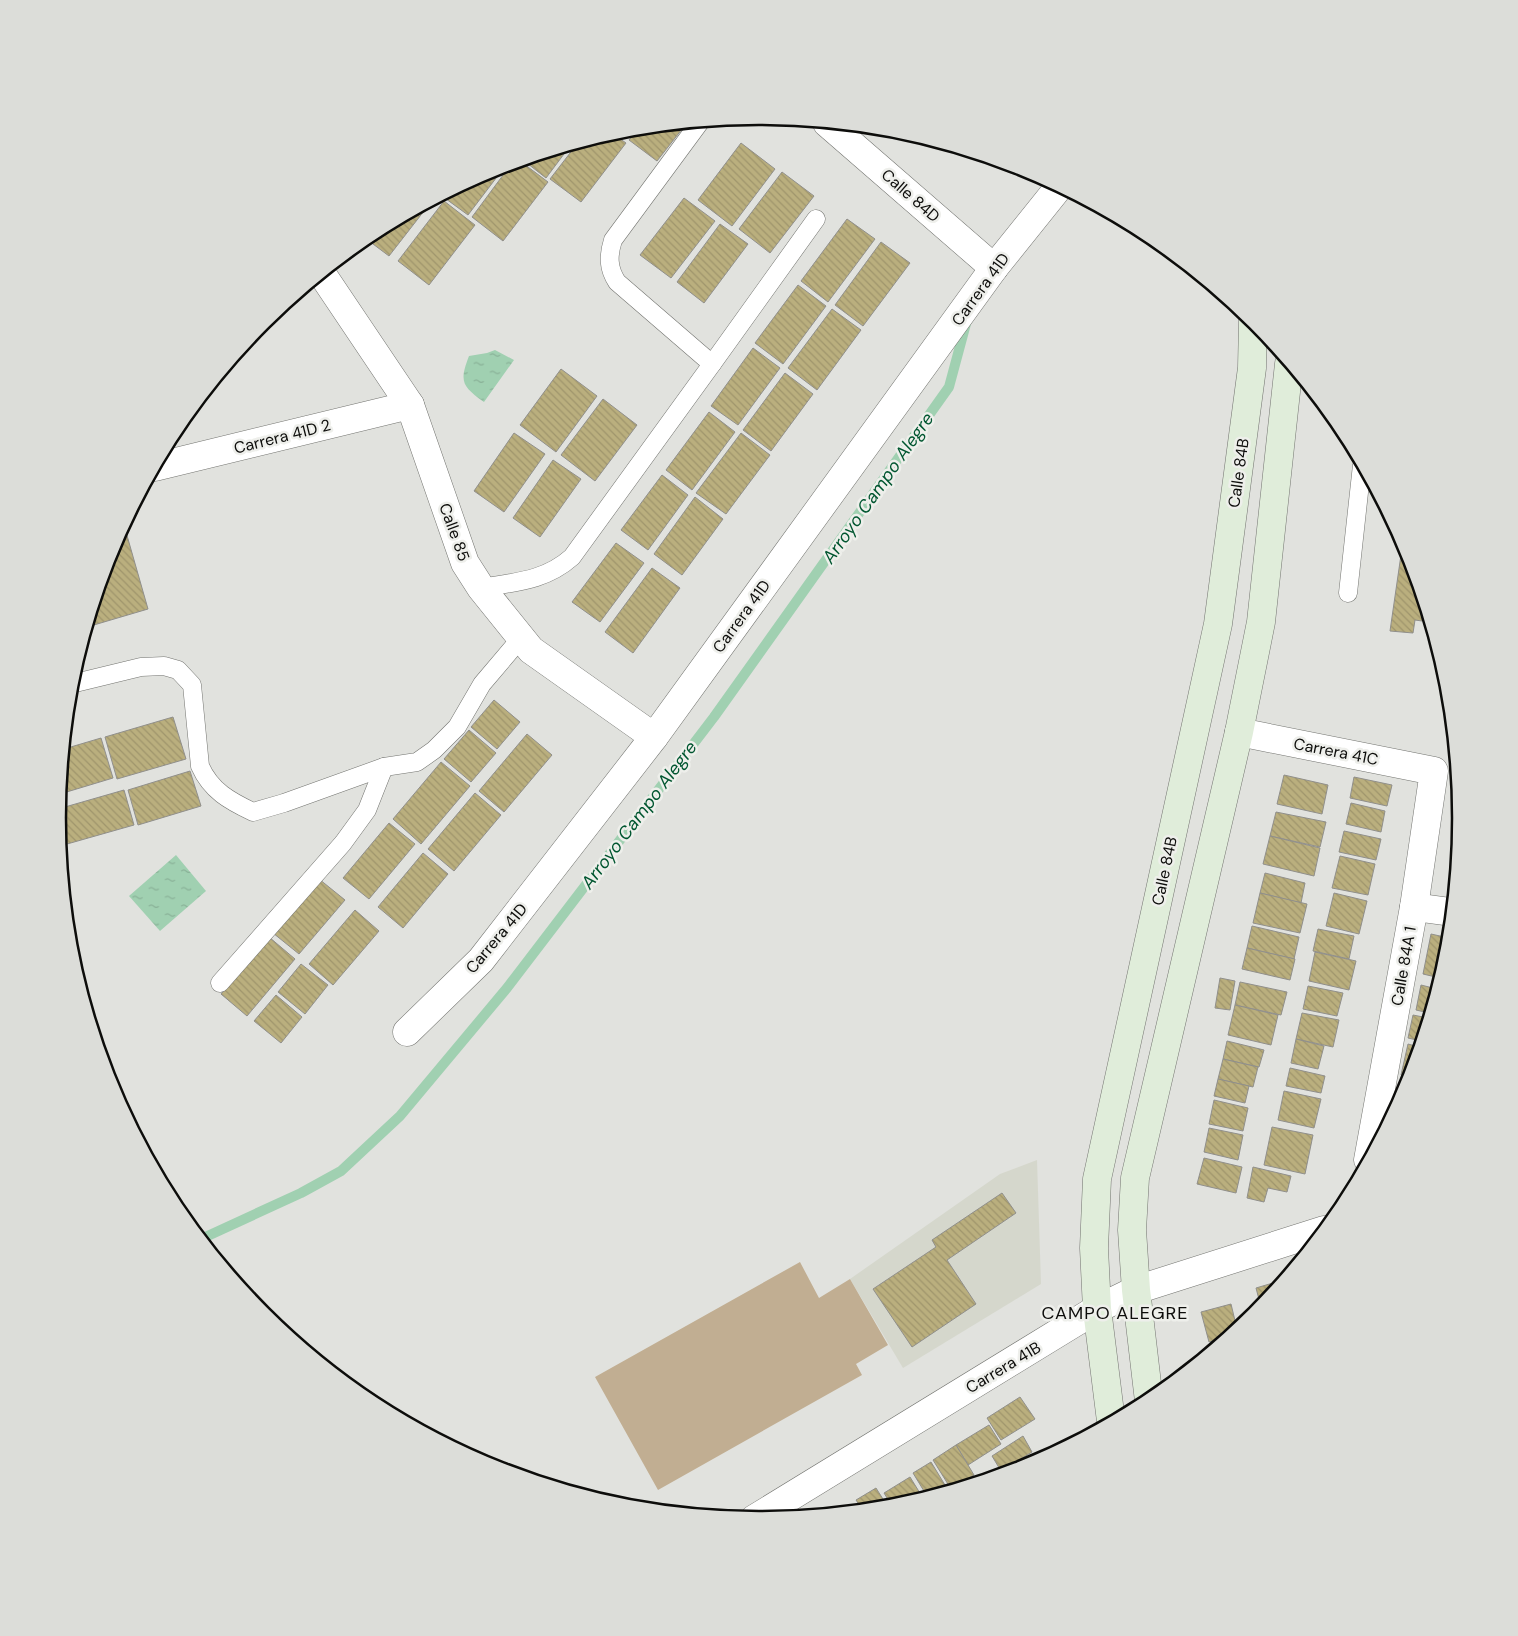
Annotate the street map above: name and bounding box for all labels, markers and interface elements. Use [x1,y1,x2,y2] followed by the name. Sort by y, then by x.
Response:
[877,164,944,227] street label: Calle 84D
[947,249,1014,330] street label: Carrera 41D
[816,408,939,569] water label: Arroyo Campo Alegre
[232,414,333,459] street label: Carrera 41D 2
[1223,437,1254,509] street label: Calle 84B
[434,500,475,564] street label: Calle 85
[708,576,775,657] street label: Carrera 41D
[1292,733,1380,770] street label: Carrera 41C
[575,736,702,895] water label: Arroyo Campo Alegre
[1147,835,1182,907] street label: Calle 84B
[461,899,532,978] street label: Carrera 41D
[1386,925,1421,1007] street label: Calle 84A 1
[1042,1301,1188,1325] district label: CAMPO ALEGRE
[962,1337,1045,1398] street label: Carrera 41B

